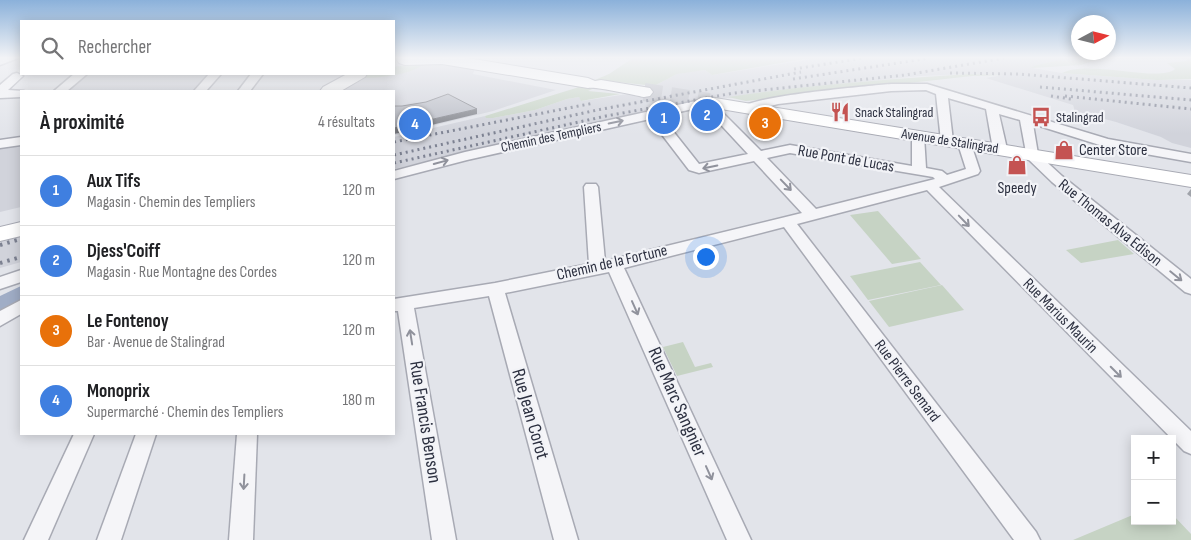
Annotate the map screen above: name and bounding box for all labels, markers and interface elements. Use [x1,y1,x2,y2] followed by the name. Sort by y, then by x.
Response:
[1071,15,1116,60] north arrow
[20,20,395,75] search box
[38,34,66,62] icon: search
[78,36,152,59] text: Rechercher
[691,96,723,134] pin: 2
[648,99,680,137] pin: 1
[829,101,851,123] restaurant icon: Snack Stalingrad
[749,104,781,142] pin: 3
[855,104,933,121] place label: Snack Stalingrad
[399,105,431,143] pin: 4
[1030,106,1052,128] bus stop icon: Stalingrad
[1056,109,1104,126] place label: Stalingrad
[40,110,125,135] text: À proximité
[318,113,375,132] text: 4 résultats
[608,117,624,126] one-way arrow
[499,118,603,156] street label: Chemin des Templiers
[899,125,1000,157] street label: Avenue de Stalingrad
[1053,139,1075,161] shop icon: Center Store
[796,141,896,177] street label: Rue Pont de Lucas
[1079,141,1147,160] place label: Center Store
[1006,154,1028,176] shop icon: Speedy
[432,157,448,166] one-way arrow
[703,163,719,172] one-way arrow
[87,170,141,193] text: Aux Tifs
[1054,175,1166,271] street label: Rue Thomas Alva Edison
[780,179,792,192] one-way arrow
[997,179,1037,198] place label: Speedy
[53,181,59,200] text: 1
[343,181,375,200] text: 120 m
[87,193,256,212] text: Magasin · Chemin des Templiers
[958,214,970,227] one-way arrow
[87,240,160,263] text: Djess'Coiff
[555,241,669,285] street label: Chemin de la Fortune
[693,244,719,270] your location
[52,251,60,270] text: 2
[343,251,375,270] text: 120 m
[87,263,277,282] text: Magasin · Rue Montagne des Cordes
[1169,271,1182,282] one-way arrow
[1019,275,1101,357] street label: Rue Marius Maurin
[630,300,640,315] one-way arrow
[87,310,169,333] text: Le Fontenoy
[52,321,60,340] text: 3
[343,321,375,340] text: 120 m
[405,329,415,345] one-way arrow
[87,333,225,352] text: Bar · Avenue de Stalingrad
[870,336,944,426] street label: Rue Pierre Semard
[643,344,712,461] street label: Rue Marc Sangnier
[404,359,446,485] street label: Rue Francis Benson
[506,366,554,462] street label: Rue Jean Corot
[1110,366,1123,378] one-way arrow
[87,380,150,403] text: Monoprix
[52,391,60,410] text: 4
[342,391,375,410] text: 180 m
[87,403,284,422] text: Supermarché · Chemin des Templiers
[1131,435,1176,525] map controls
[1131,435,1176,480] button: +
[704,465,714,480] one-way arrow
[239,474,248,490] one-way arrow
[1131,480,1176,525] button: −

